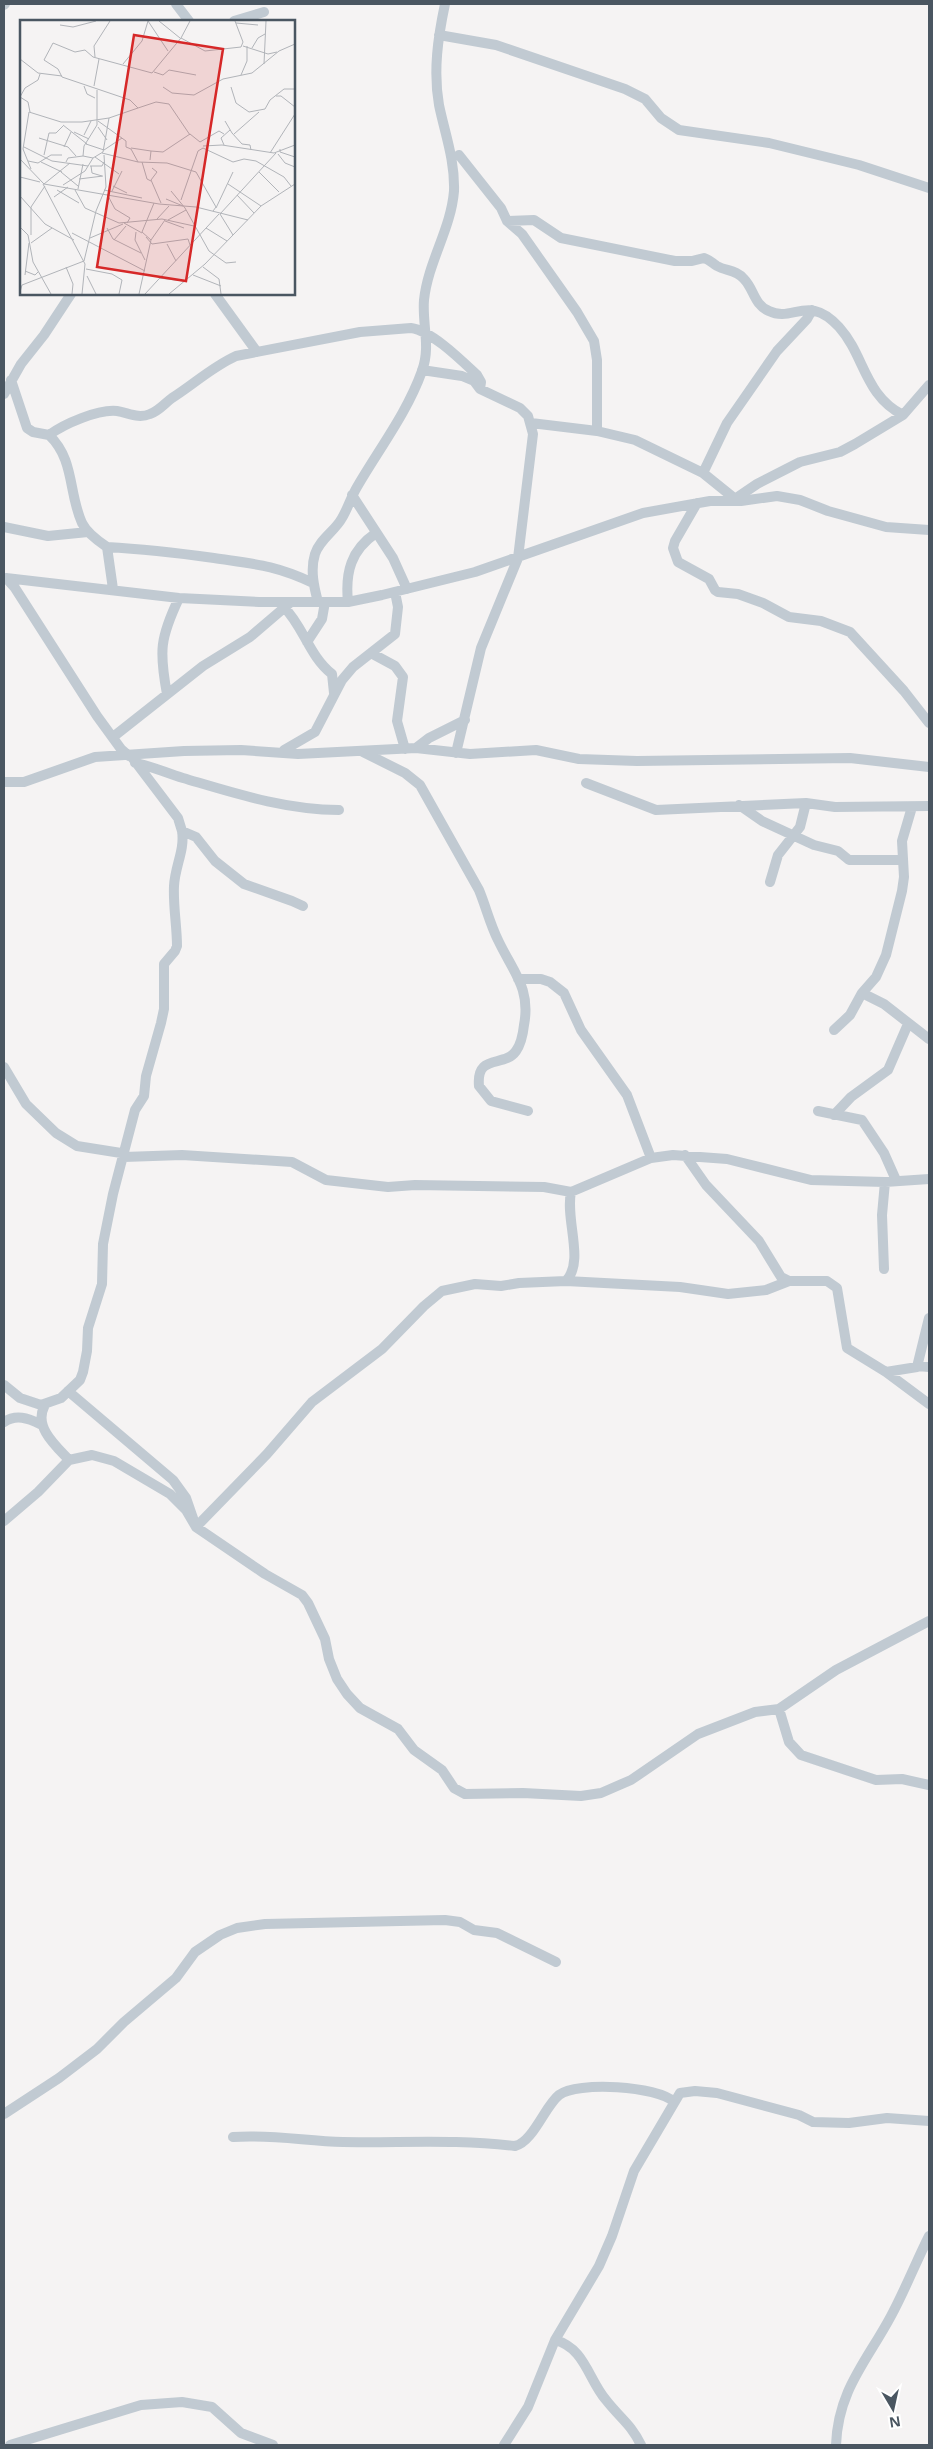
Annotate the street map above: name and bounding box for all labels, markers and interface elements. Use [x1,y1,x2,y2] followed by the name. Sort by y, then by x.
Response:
[20,20,295,295] inset map
[868,2384,918,2434] north arrow
[888,2412,902,2433] text: N

